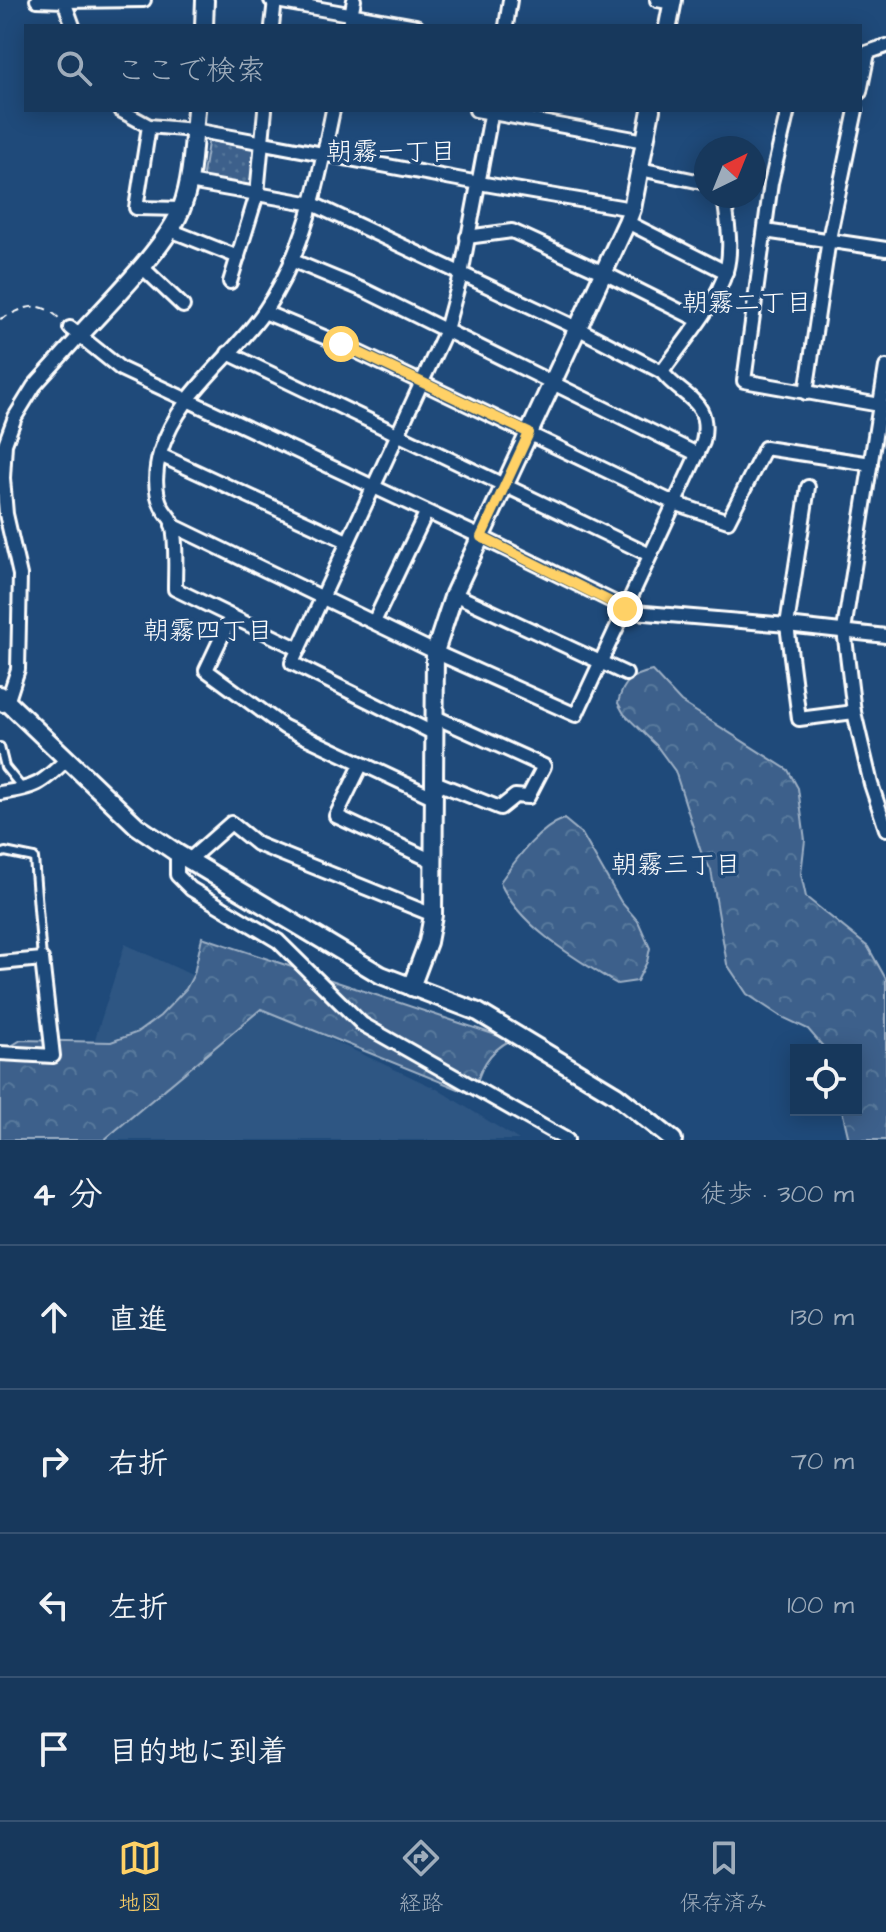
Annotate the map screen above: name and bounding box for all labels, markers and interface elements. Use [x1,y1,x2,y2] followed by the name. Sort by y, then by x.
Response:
[24,24,862,112] search box
[52,46,96,90] icon: search
[116,50,266,92] text: ここで検索
[326,134,456,170] district label: 朝霧一丁目
[694,136,766,208] north arrow
[682,285,812,321] district label: 朝霧二丁目
[323,326,359,362] route start
[607,591,643,627] route end
[143,613,273,649] district label: 朝霧四丁目
[611,847,741,883] district label: 朝霧三丁目
[790,1044,862,1116] map controls
[790,1044,862,1116] button: locate
[32,1171,103,1219] text: 4 分
[701,1176,854,1212] text: 徒歩 · 300 m
[32,1295,76,1339] icon: ahead
[108,1299,168,1341] text: 直進
[790,1299,854,1335] text: 130 m
[32,1439,76,1483] icon: right
[108,1443,168,1485] text: 右折
[791,1443,854,1479] text: 70 m
[32,1583,76,1627] icon: left
[108,1587,168,1629] text: 左折
[787,1587,854,1623] text: 100 m
[32,1727,76,1771] icon: arrive
[108,1731,288,1773] text: 目的地に到着
[118,1836,162,1919] tab: 地図
[399,1836,443,1919] tab: 経路
[680,1836,768,1919] tab: 保存済み

